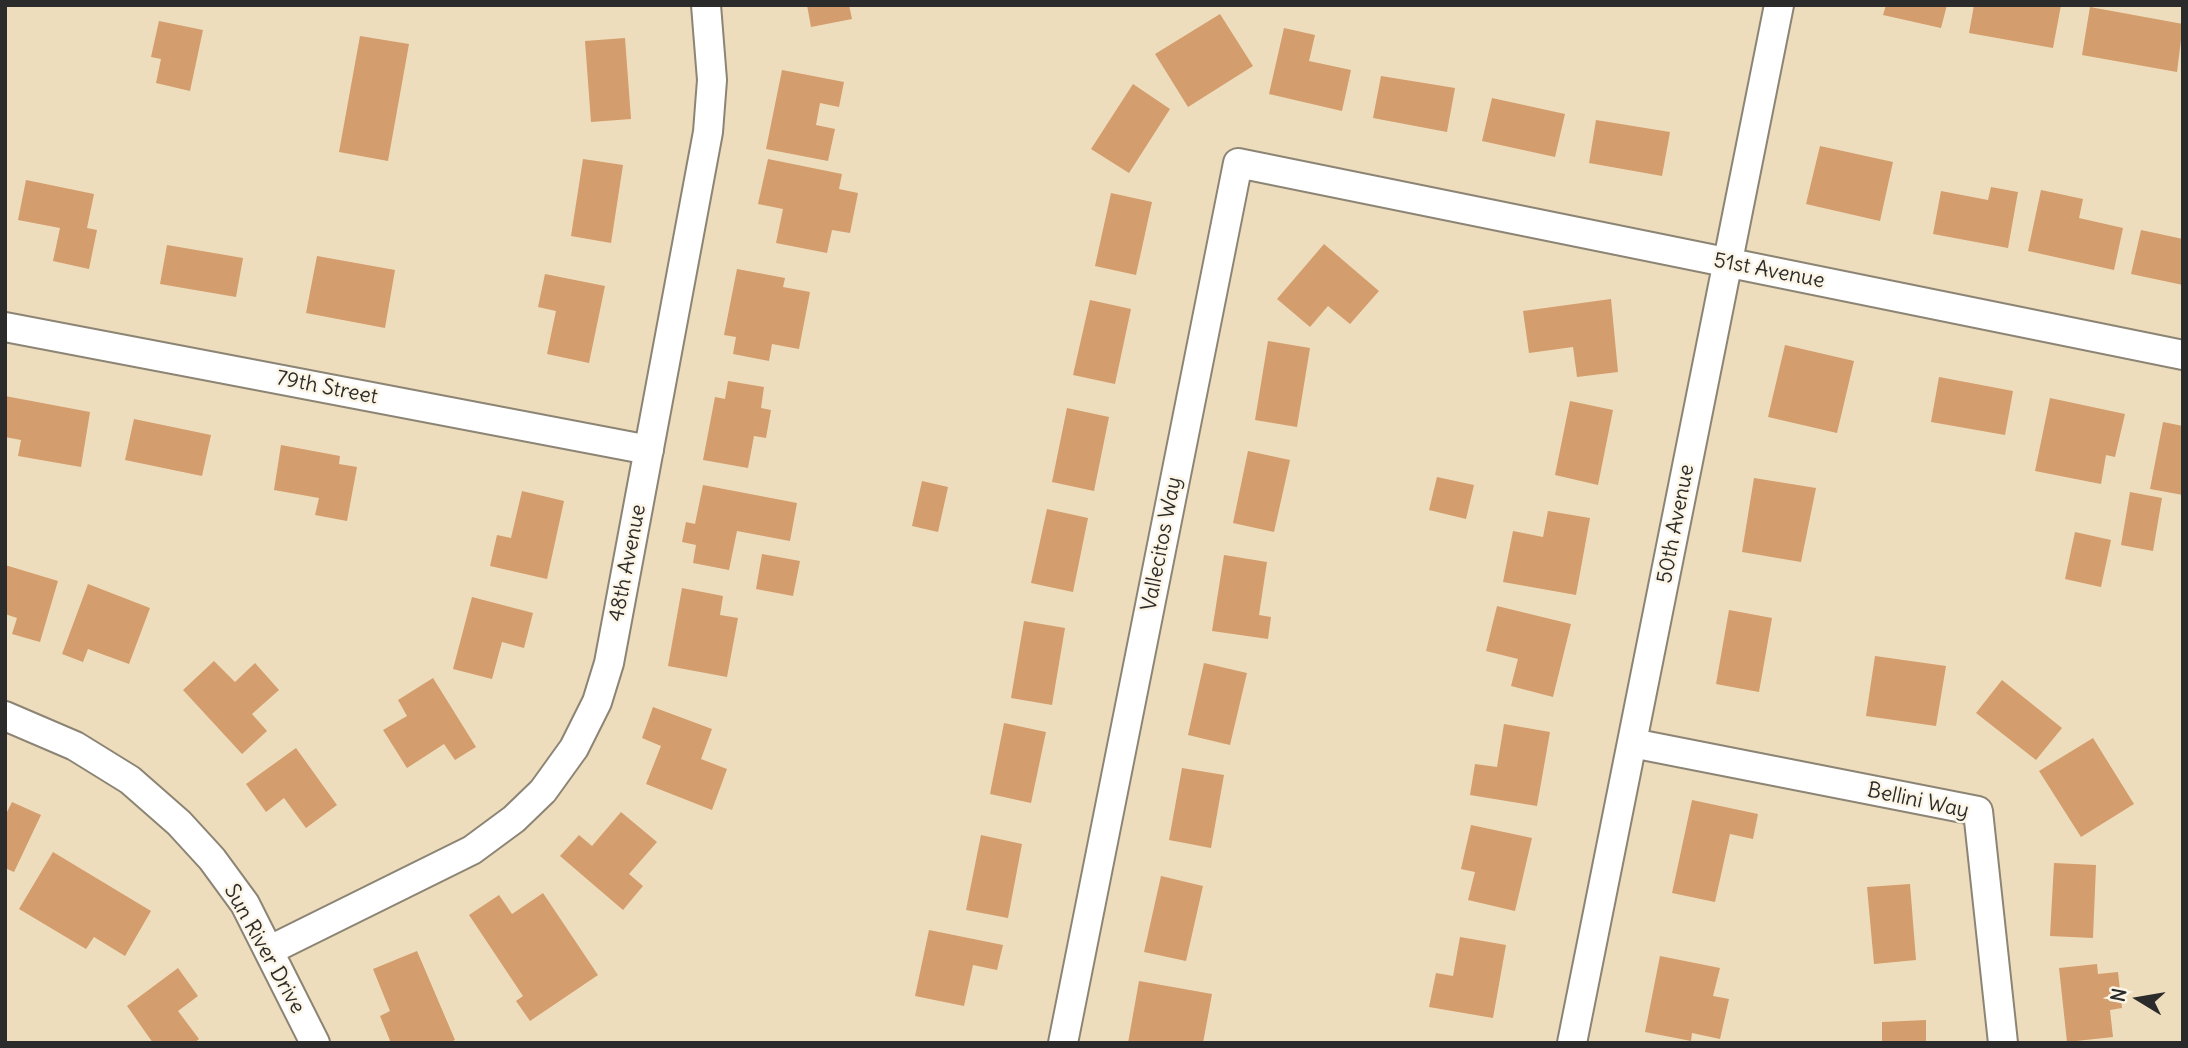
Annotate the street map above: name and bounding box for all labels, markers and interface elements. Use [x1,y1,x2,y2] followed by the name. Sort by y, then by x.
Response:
[1711,248,1827,294] street label: 51st Avenue
[274,366,380,410] street label: 79th Street
[1652,462,1700,586] street label: 50th Avenue
[1137,475,1187,613] street label: Vallecitos Way
[604,502,652,624] street label: 48th Avenue
[1865,778,1971,824] street label: Bellini Way
[218,880,310,1018] street label: Sun River Drive
[2104,964,2174,1034] north arrow
[2105,986,2131,1004] text: N

